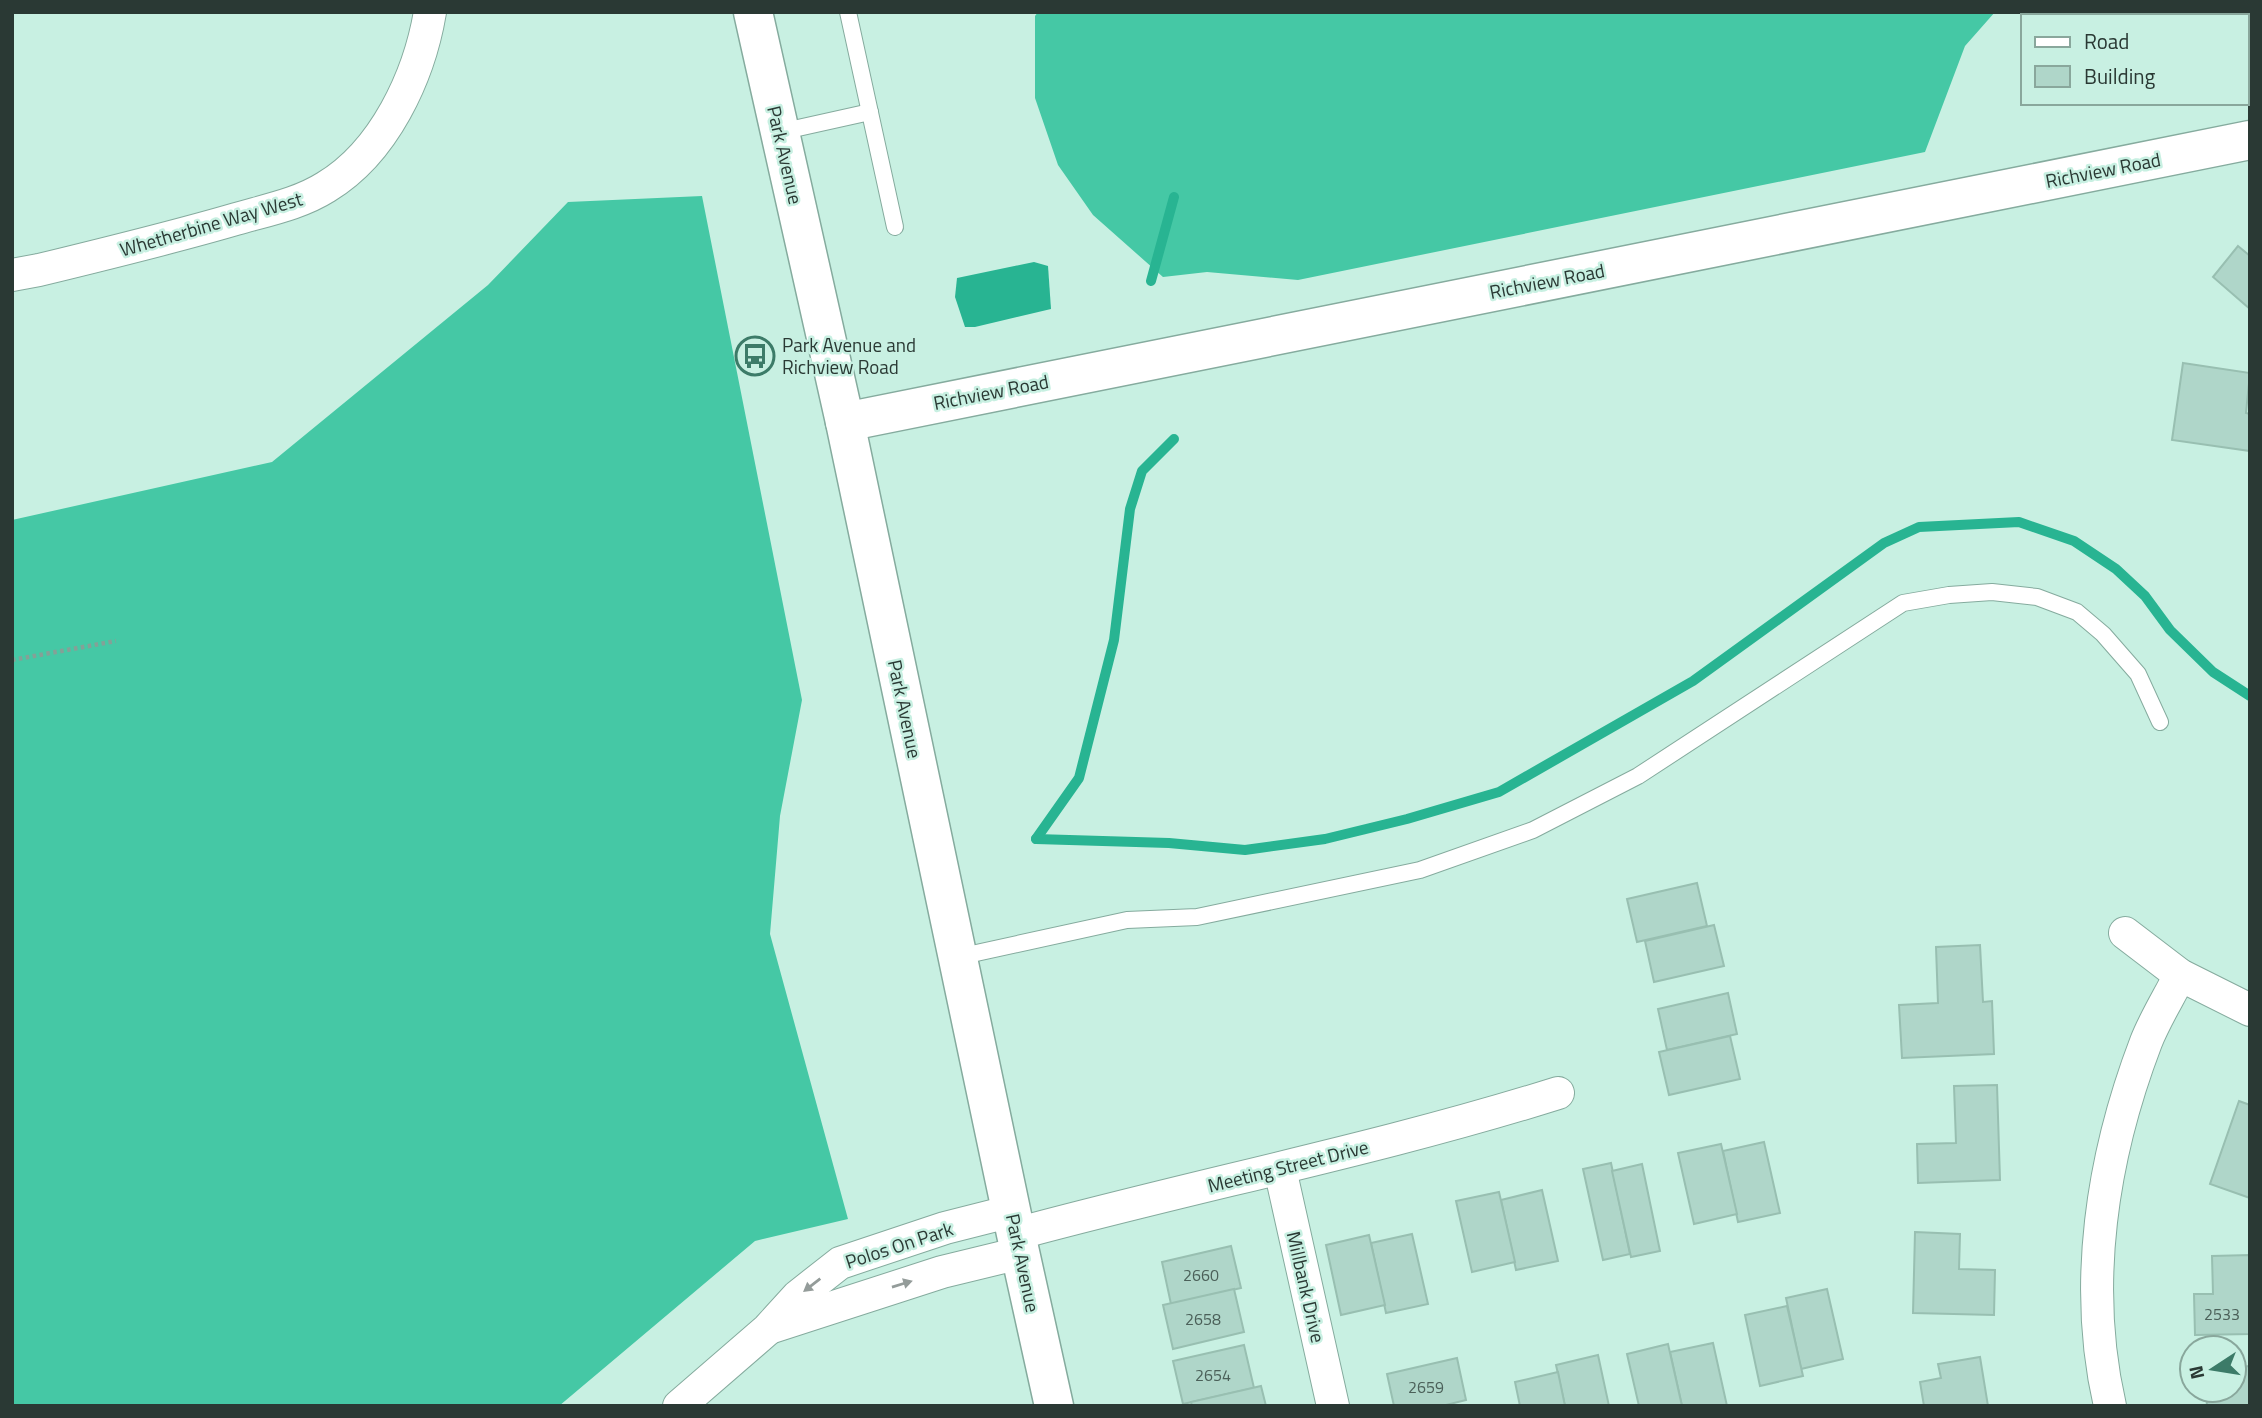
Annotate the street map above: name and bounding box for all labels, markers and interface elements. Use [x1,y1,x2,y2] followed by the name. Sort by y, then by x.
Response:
[2021,14,2248,105] legend
[2084,25,2129,57] text: Road
[2084,60,2156,92] text: Building
[760,103,811,207] street label: Park Avenue
[2043,144,2163,195] street label: Richview Road
[116,183,306,263] street label: Whetherbine Way West
[1487,255,1607,306] street label: Richview Road
[782,330,916,381] place label: Park Avenue and Richview Road
[734,335,776,377] bus stop icon: Park Avenue and Richview Road
[931,366,1051,417] street label: Richview Road
[881,657,930,761] street label: Park Avenue
[1204,1132,1371,1200] street label: Meeting Street Drive
[999,1211,1048,1315] street label: Park Avenue
[841,1213,957,1276] street label: Polos On Park
[1280,1228,1333,1345] street label: Millbank Drive
[1183,1263,1219,1287] house number: 2660
[803,1278,821,1293] one-way arrow
[892,1279,913,1289] one-way arrow
[2204,1302,2240,1326] house number: 2533
[1185,1307,1221,1331] house number: 2658
[2178,1334,2248,1404] north arrow
[1195,1363,1231,1387] house number: 2654
[2180,1363,2211,1382] text: N
[1408,1375,1444,1399] house number: 2659

